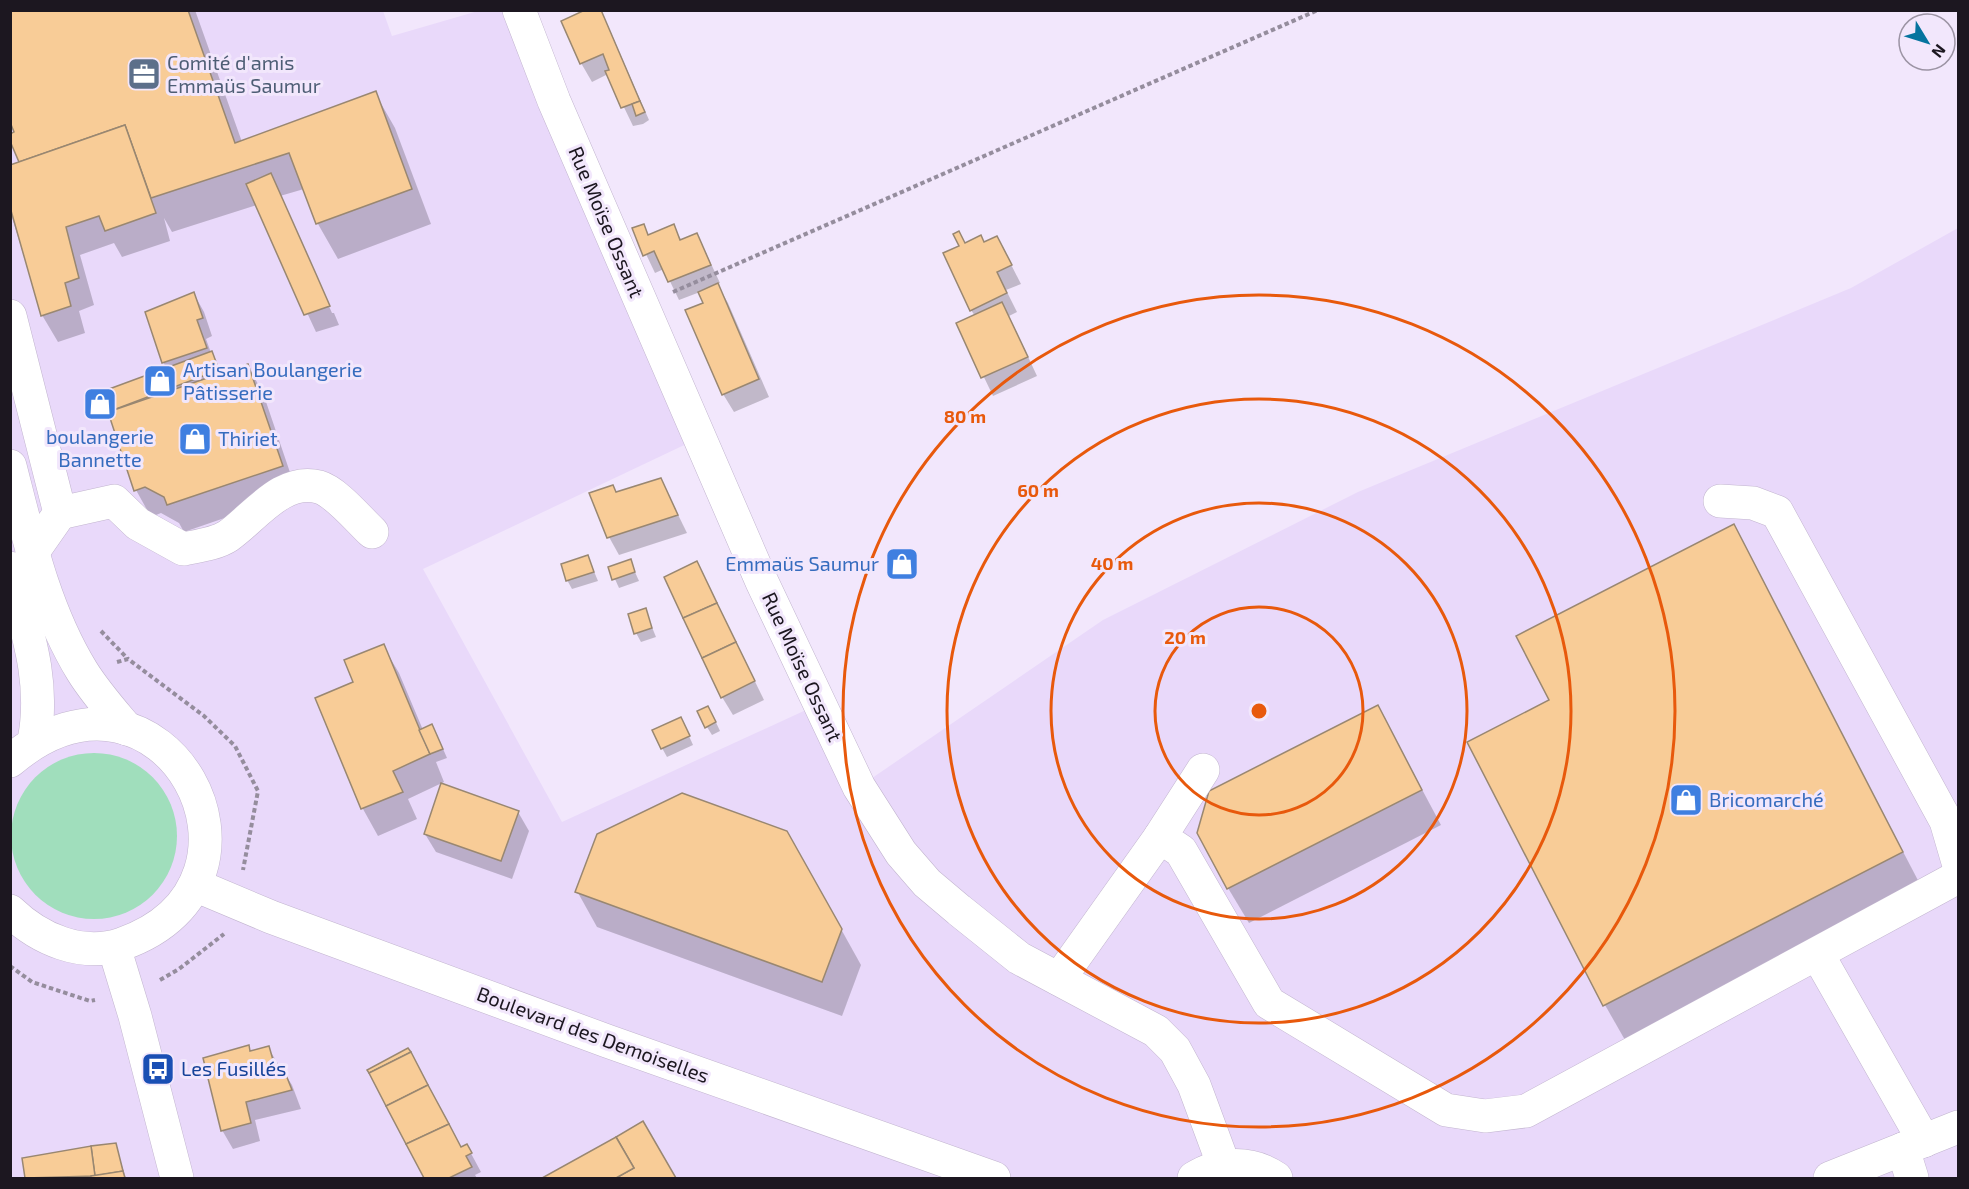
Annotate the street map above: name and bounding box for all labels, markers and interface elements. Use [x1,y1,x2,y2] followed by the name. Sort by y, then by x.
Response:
[1897,12,1957,72] north arrow
[1928,41,1950,62] text: N
[167,50,321,97] place label: Comité d'amis Emmaüs Saumur
[126,56,162,92] office icon: Comité d'amis Emmaüs Saumur
[564,142,650,301] street label: Rue Moïse Ossant
[183,357,363,404] place label: Artisan Boulangerie Pâtisserie
[142,363,178,399] shop icon: Artisan Boulangerie Pâtisserie
[82,386,118,422] shop icon: boulangerie Bannette
[944,405,986,427] text: 80 m
[177,421,213,457] shop icon: Thiriet
[46,424,154,471] place label: boulangerie Bannette
[218,426,278,450] place label: Thiriet
[1017,479,1059,501] text: 60 m
[884,546,920,582] shop icon: Emmaüs Saumur
[725,551,879,575] place label: Emmaüs Saumur
[1091,552,1133,574] text: 40 m
[758,588,848,745] street label: Rue Moïse Ossant
[1164,626,1206,648] text: 20 m
[1249,701,1269,721] centre of rings
[1668,782,1704,818] shop icon: Bricomarché
[1709,787,1824,811] place label: Bricomarché
[474,981,713,1087] street label: Boulevard des Demoiselles
[140,1051,176,1087] bus stop icon: Les Fusillés
[181,1056,286,1080] place label: Les Fusillés

